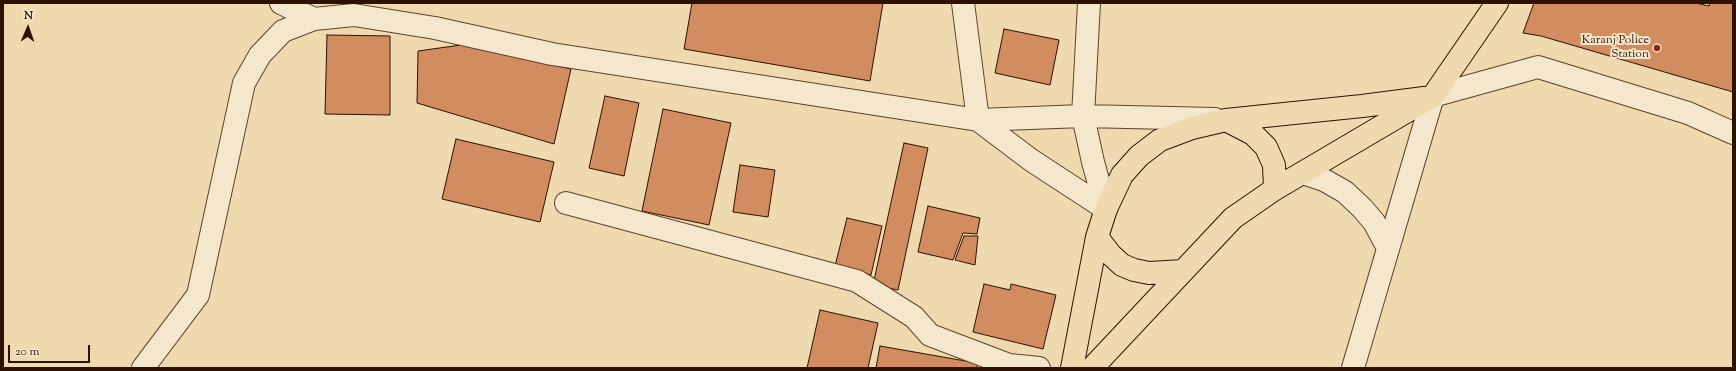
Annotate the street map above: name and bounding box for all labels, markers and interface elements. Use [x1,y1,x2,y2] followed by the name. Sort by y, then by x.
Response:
[8,8,48,48] north arrow
[24,8,33,24] text: N
[1582,34,1649,62] place label: Karanj Police Station
[1652,43,1662,53] marker: Karanj Police Station
[10,337,92,363] scale bar
[15,343,39,361] text: 20 m

